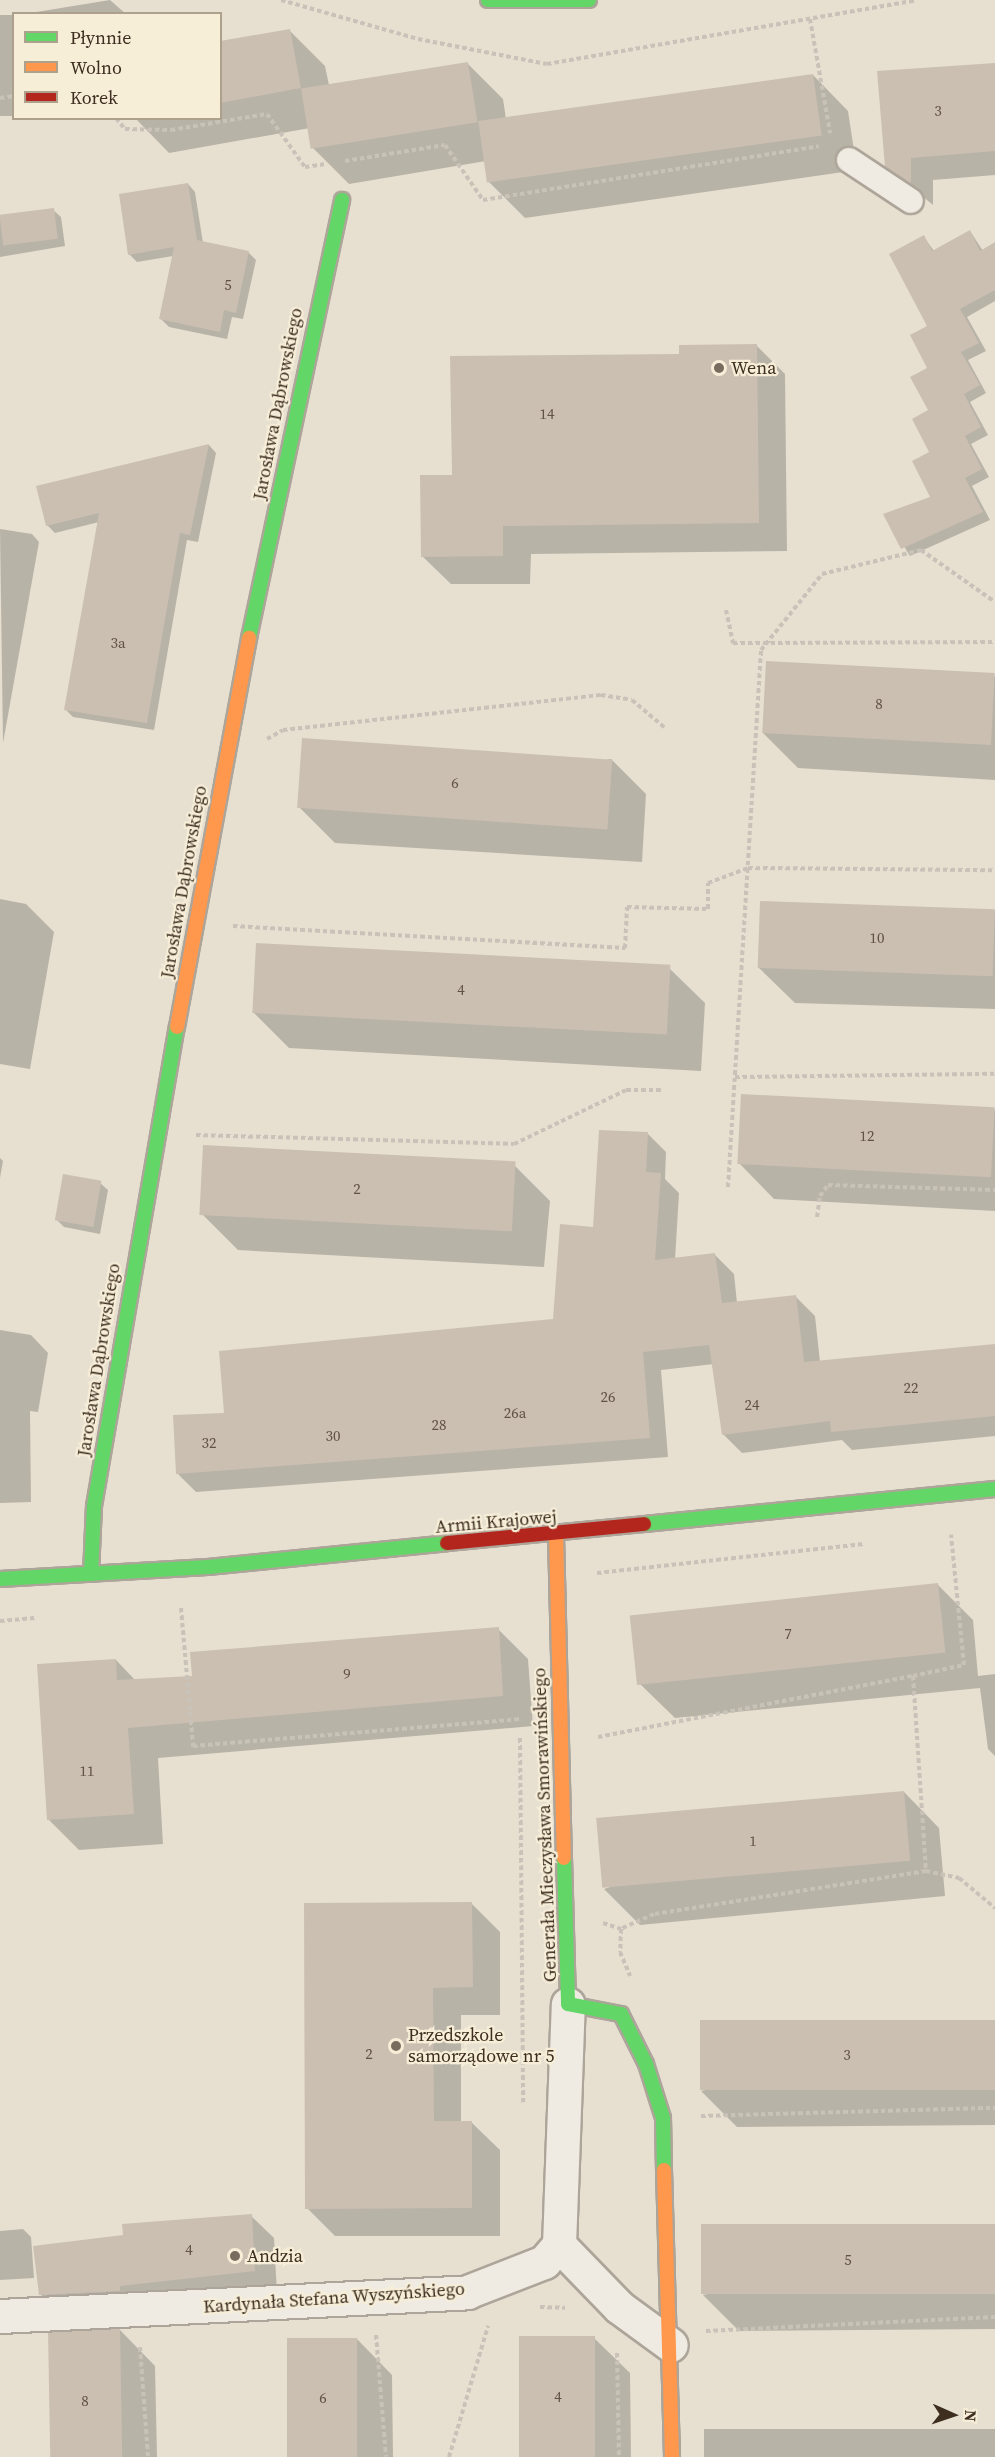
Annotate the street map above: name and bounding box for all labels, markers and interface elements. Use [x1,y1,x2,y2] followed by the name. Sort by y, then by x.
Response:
[12,12,222,120] legend
[70,25,131,50] text: Płynnie
[70,55,122,80] text: Wolno
[70,85,118,110] text: Korek
[934,102,942,120] house number: 3
[224,276,232,294] house number: 5
[249,306,307,502] street label: Jarosława Dąbrowskiego
[731,357,776,379] place label: Wena
[712,361,726,375] marker: Wena
[540,405,554,423] house number: 14
[110,634,126,652] house number: 3a
[875,695,883,713] house number: 8
[451,774,459,792] house number: 6
[156,784,212,980] street label: Jarosława Dąbrowskiego
[870,929,884,947] house number: 10
[457,981,465,999] house number: 4
[860,1127,874,1145] house number: 12
[353,1180,361,1198] house number: 2
[73,1262,125,1458] street label: Jarosława Dąbrowskiego
[904,1379,918,1397] house number: 22
[601,1388,615,1406] house number: 26
[745,1396,759,1414] house number: 24
[504,1404,526,1422] house number: 26a
[432,1416,446,1434] house number: 28
[326,1427,340,1445] house number: 30
[202,1434,216,1452] house number: 32
[434,1506,558,1538] street label: Armii Krajowej
[784,1625,792,1643] house number: 7
[343,1665,351,1683] house number: 9
[529,1667,561,1983] street label: Generała Mieczysława Smorawińskiego
[80,1762,94,1780] house number: 11
[749,1832,757,1850] house number: 1
[408,2025,555,2068] place label: Przedszkole samorządowe nr 5
[389,2039,403,2053] marker: Przedszkole samorządowe nr 5
[365,2045,373,2063] house number: 2
[843,2046,851,2064] house number: 3
[185,2241,193,2259] house number: 4
[247,2245,303,2267] place label: Andzia
[228,2249,242,2263] marker: Andzia
[844,2251,852,2269] house number: 5
[202,2278,466,2318] street label: Kardynała Stefana Wyszyńskiego
[923,2385,983,2445] north arrow
[554,2388,562,2406] house number: 4
[319,2389,327,2407] house number: 6
[81,2392,89,2410] house number: 8
[960,2410,982,2422] text: N

